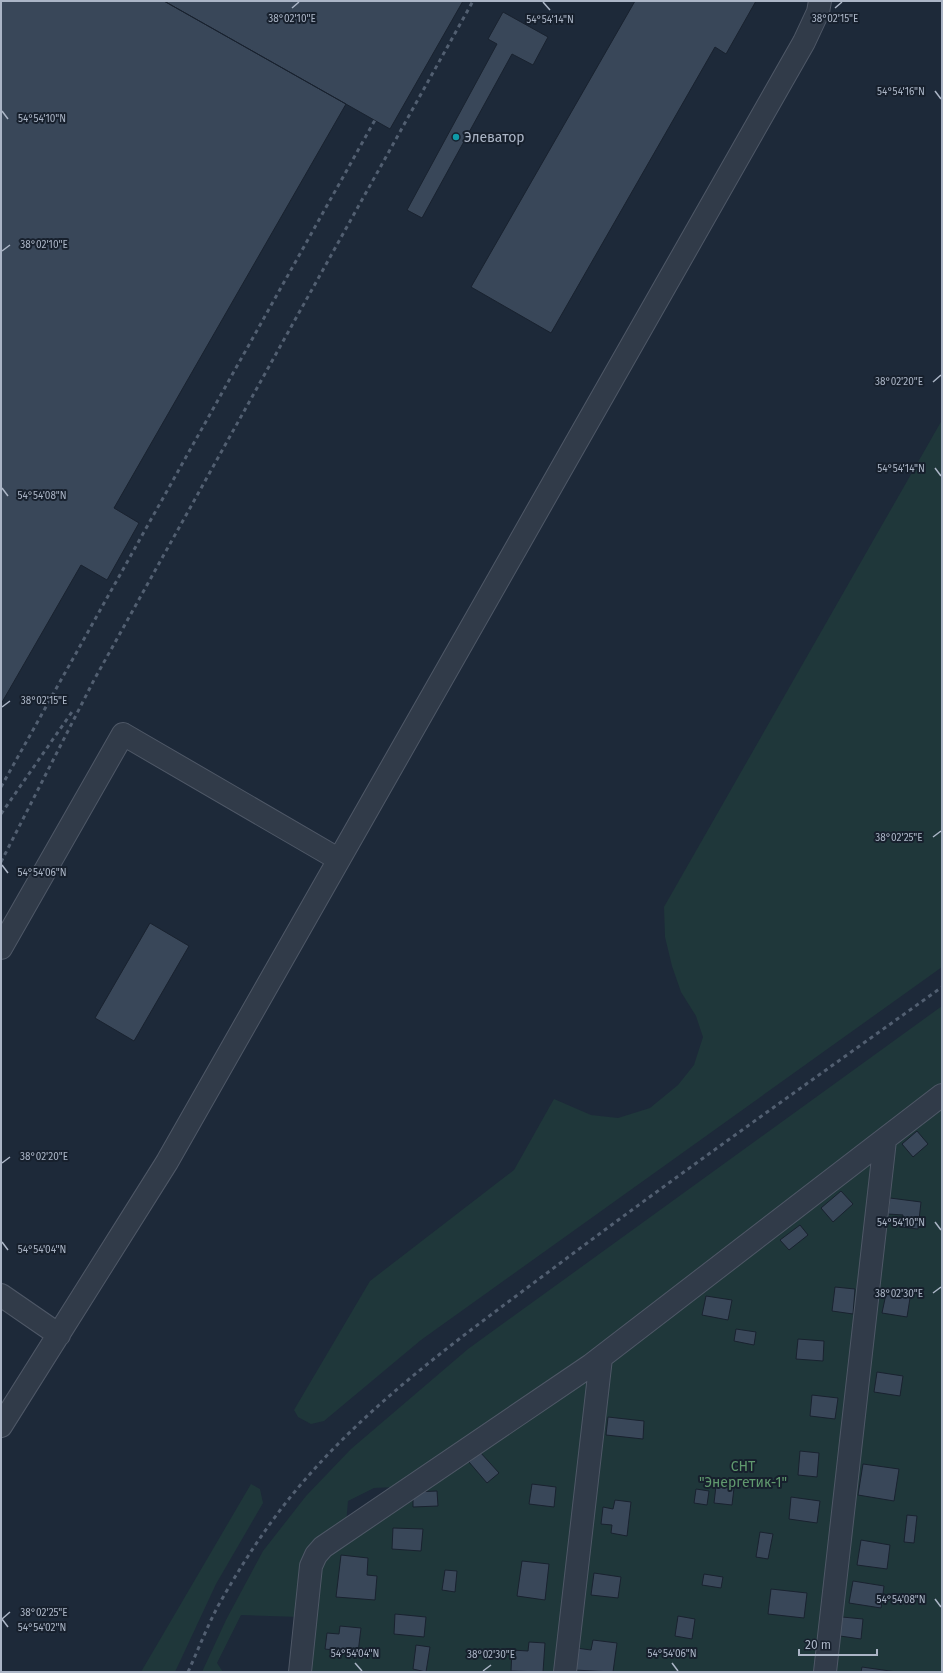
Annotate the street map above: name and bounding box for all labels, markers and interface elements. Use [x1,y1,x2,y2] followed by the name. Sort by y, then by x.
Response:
[268,13,316,25] text: 38°02'10"E
[812,13,858,25] text: 38°02'15"E
[526,14,574,26] text: 54°54'14"N
[877,86,925,98] text: 54°54'16"N
[18,113,66,125] text: 54°54'10"N
[464,129,525,146] place label: Элеватор
[451,132,461,142] marker: Элеватор
[20,239,68,251] text: 38°02'10"E
[875,376,923,388] text: 38°02'20"E
[877,463,925,475] text: 54°54'14"N
[17,490,67,502] text: 54°54'08"N
[21,695,67,707] text: 38°02'15"E
[875,832,923,844] text: 38°02'25"E
[17,867,67,879] text: 54°54'06"N
[20,1151,68,1163] text: 38°02'20"E
[877,1217,925,1229] text: 54°54'10"N
[18,1244,66,1256] text: 54°54'04"N
[875,1288,923,1300] text: 38°02'30"E
[699,1458,787,1491] park label: СНТ "Энергетик-1"
[876,1594,926,1606] text: 54°54'08"N
[20,1607,68,1619] text: 38°02'25"E
[18,1622,66,1634] text: 54°54'02"N
[799,1631,877,1657] scale bar
[805,1638,831,1652] text: 20 m
[331,1648,379,1660] text: 54°54'04"N
[647,1648,697,1660] text: 54°54'06"N
[467,1649,515,1661] text: 38°02'30"E

